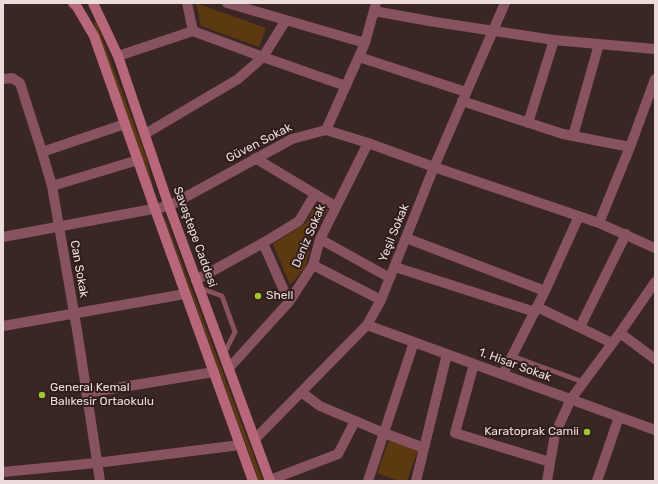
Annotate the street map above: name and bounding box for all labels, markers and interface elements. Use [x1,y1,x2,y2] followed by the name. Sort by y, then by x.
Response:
[224,120,294,166] street label: Güven Sokak
[170,185,220,289] street label: Savaştepe Caddesi
[289,202,329,270] street label: Deniz Sokak
[376,202,412,264] street label: Yeşil Sokak
[67,239,91,299] street label: Can Sokak
[266,289,293,303] place label: Shell
[253,291,263,301] marker: Shell
[477,345,553,385] street label: 1. Hisar Sokak
[50,381,154,409] place label: General Kemal Balıkesir Ortaokulu
[37,390,47,400] marker: General Kemal Balıkesir Ortaokulu
[484,425,579,439] place label: Karatoprak Camii
[582,427,592,437] marker: Karatoprak Camii

